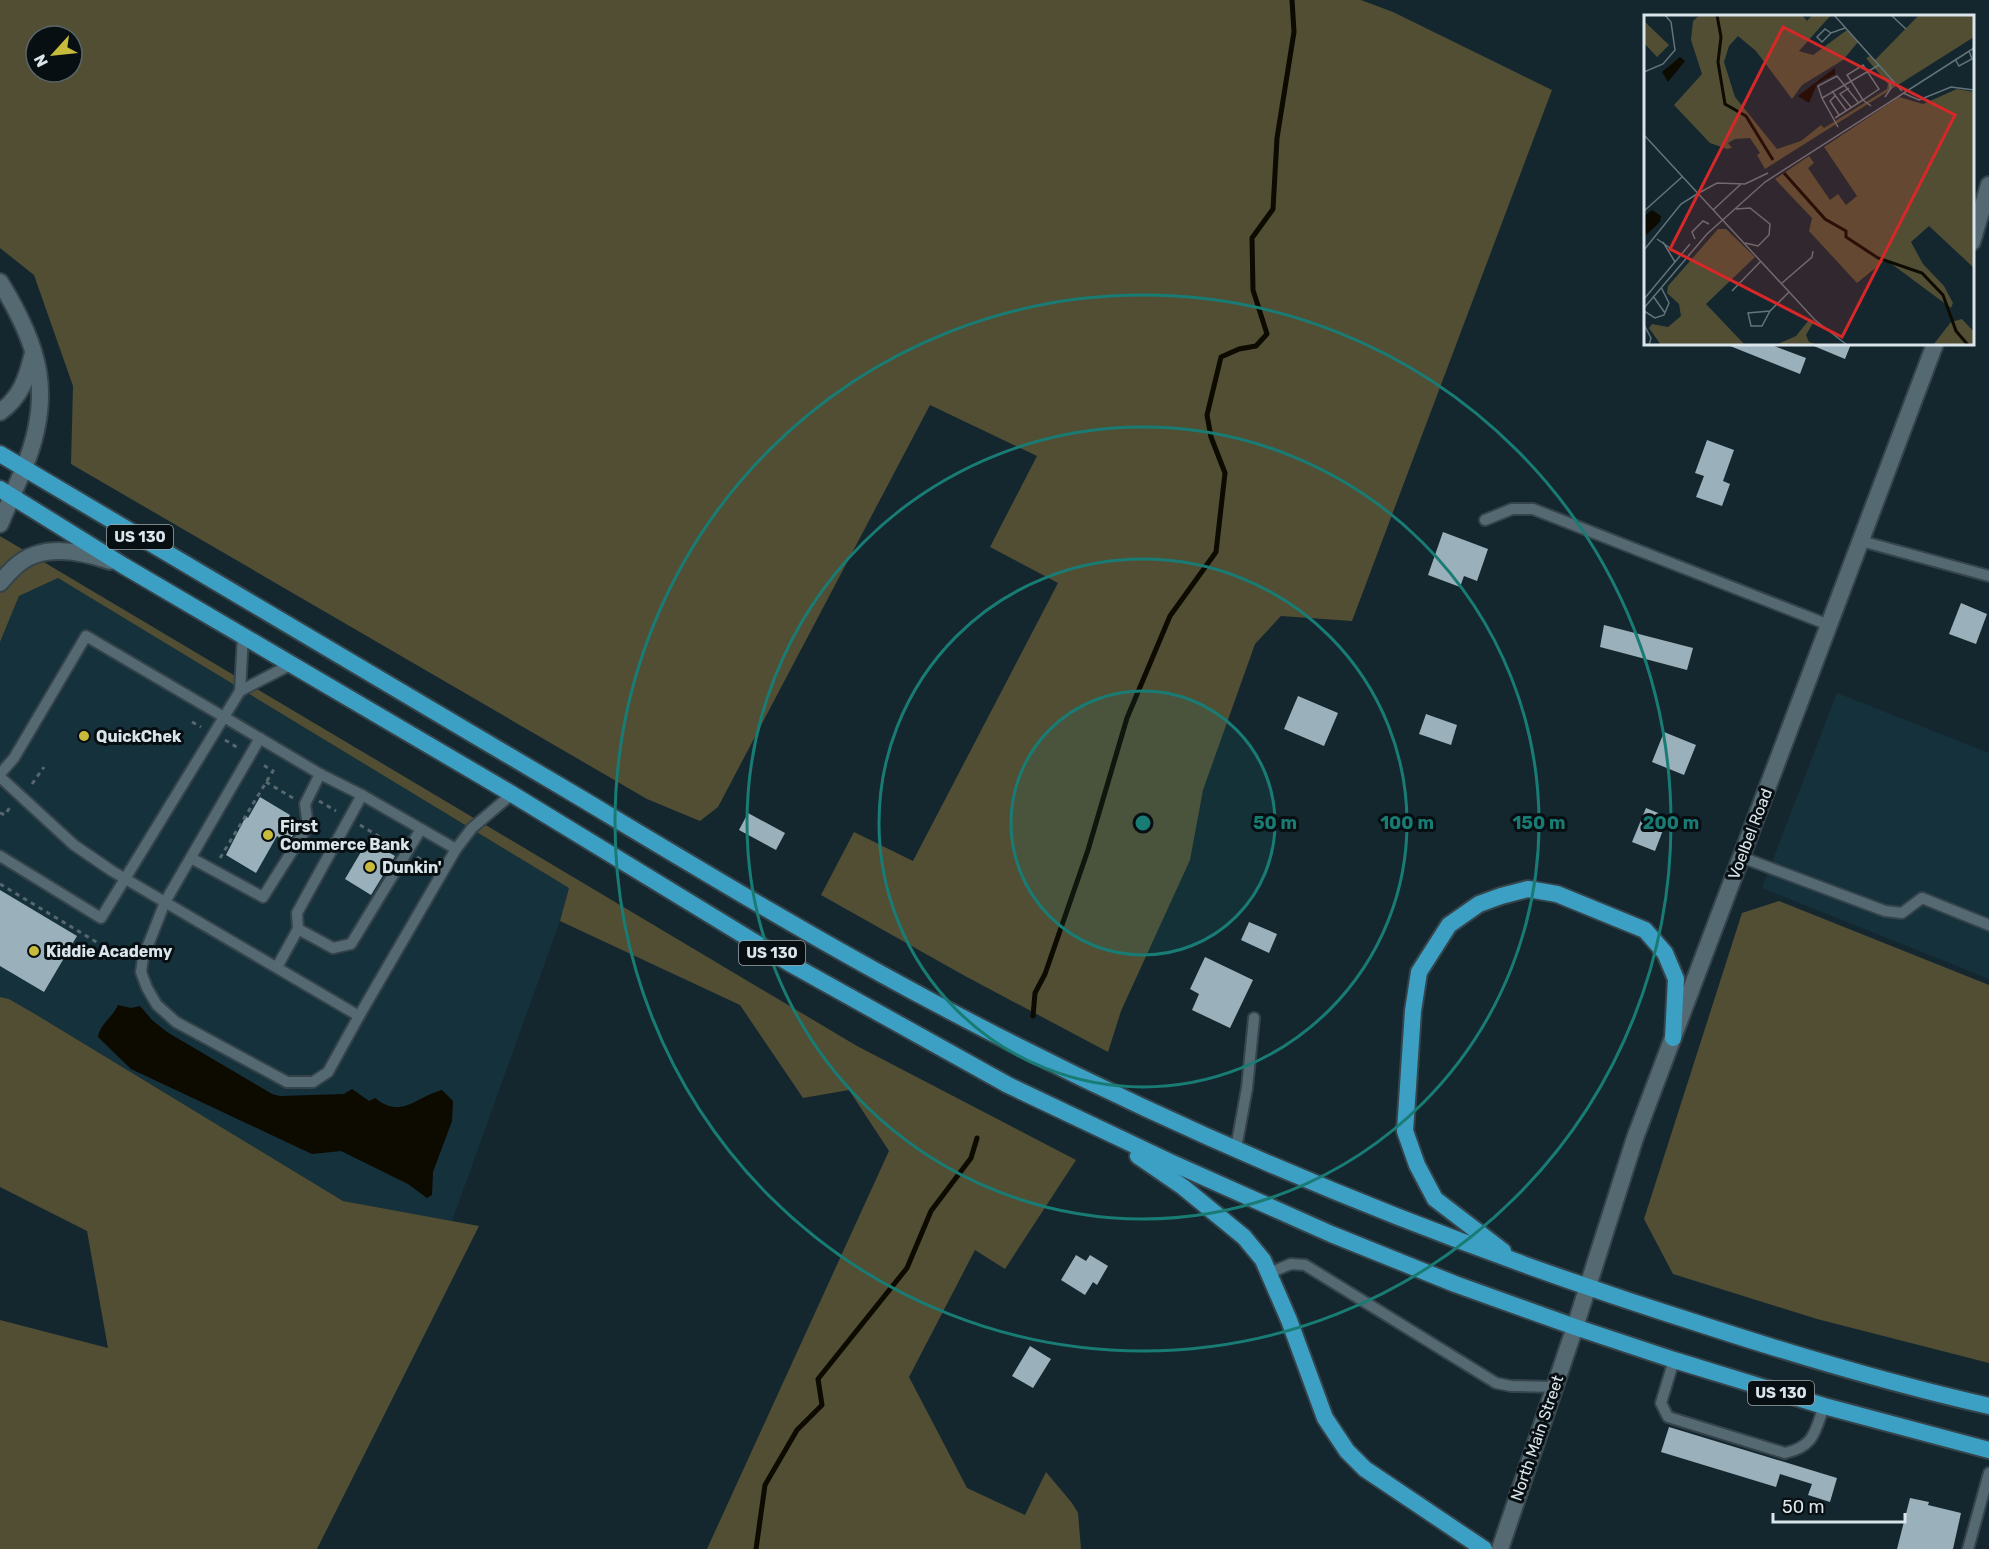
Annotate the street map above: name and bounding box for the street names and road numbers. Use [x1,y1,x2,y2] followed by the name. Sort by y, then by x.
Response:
[107,525,173,549] road number: US 130
[1724,786,1776,882] street label: Voelbel Road
[739,941,805,965] road number: US 130
[1507,1373,1567,1503] street label: North Main Street
[1748,1381,1814,1405] road number: US 130

